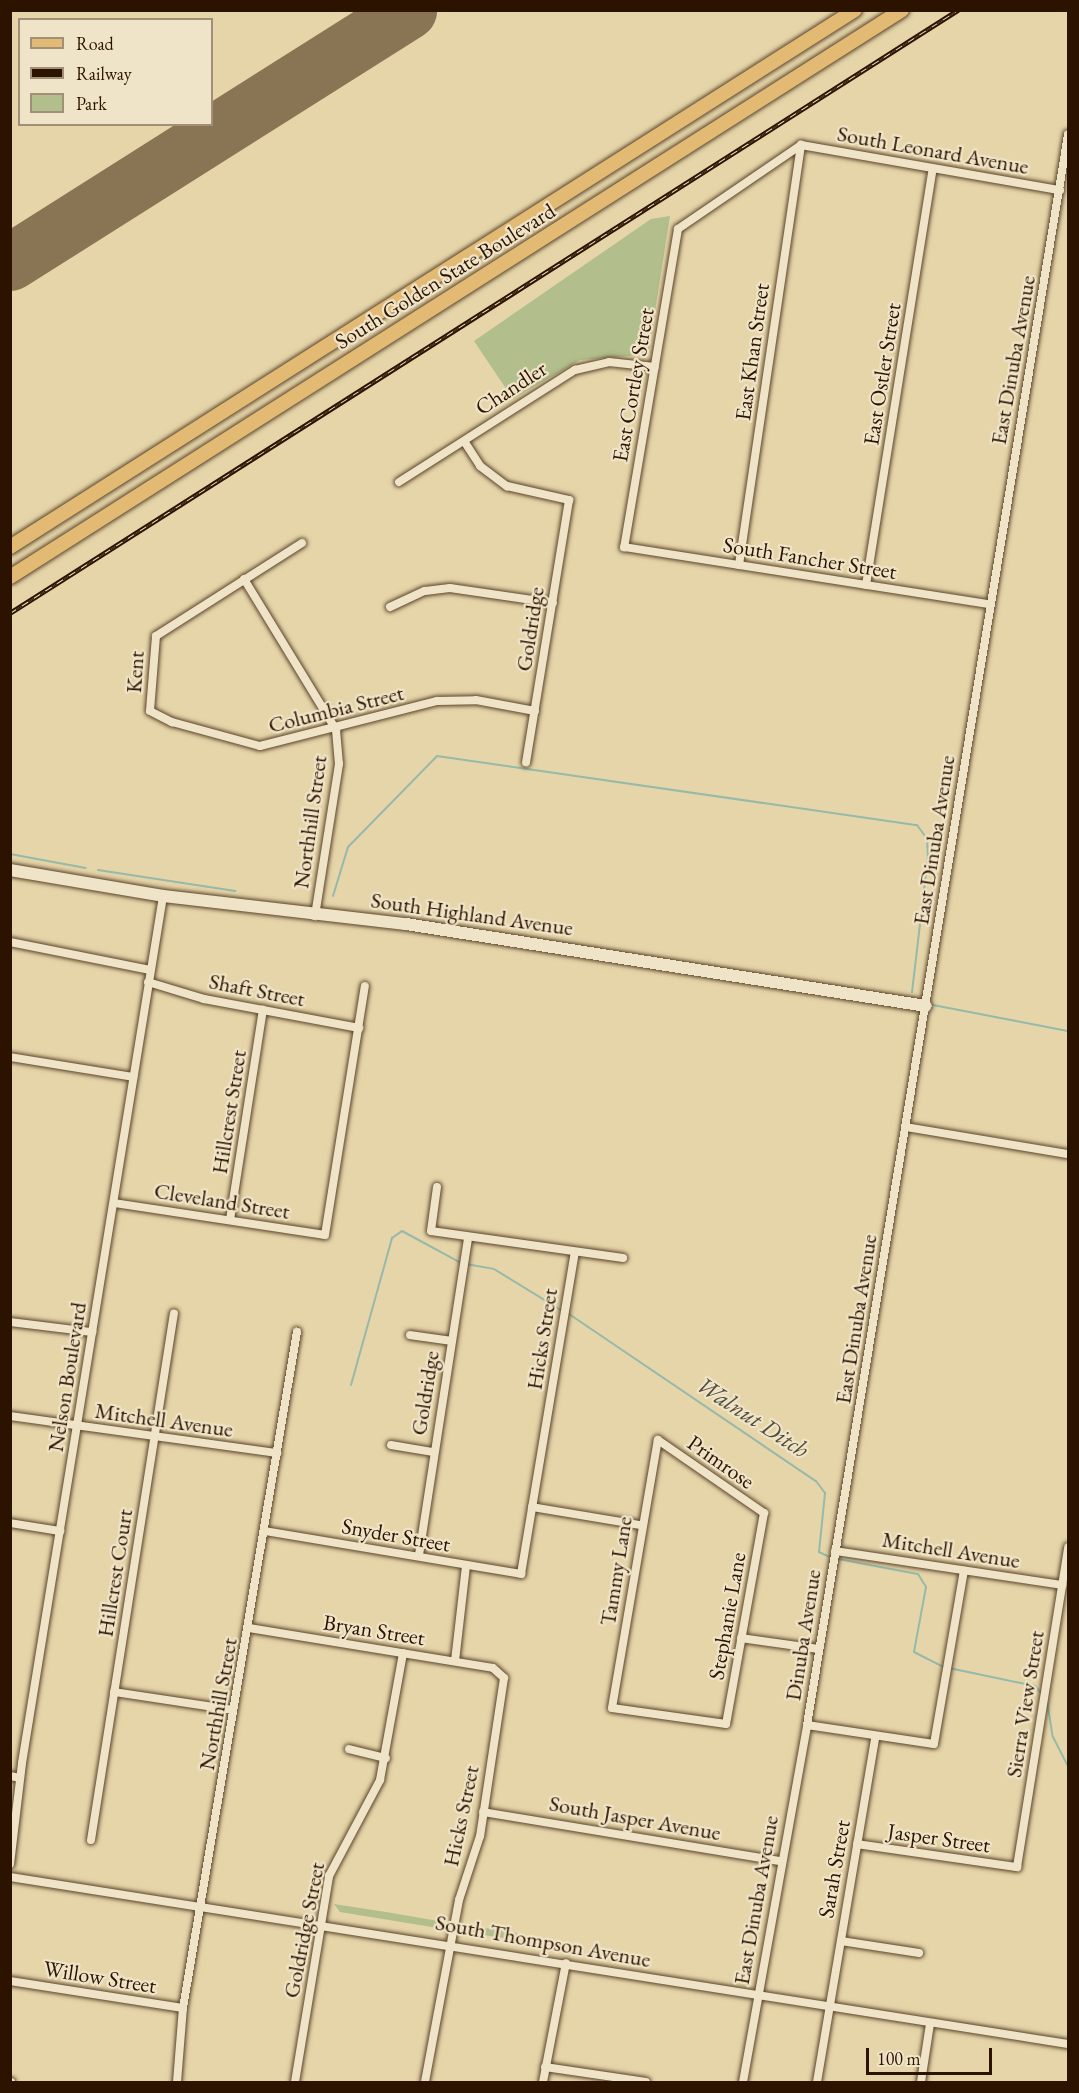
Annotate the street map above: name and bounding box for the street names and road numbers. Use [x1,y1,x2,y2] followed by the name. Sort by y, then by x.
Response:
[835,120,1031,180] street label: South Leonard Avenue
[330,197,560,355] street label: South Golden State Boulevard
[985,273,1041,447] street label: East Dinuba Avenue
[729,282,775,422] street label: East Khan Street
[858,301,906,447] street label: East Ostler Street
[606,306,660,464] street label: East Cortley Street
[470,355,552,421] street label: Chandler
[721,531,899,585] street label: South Fancher Street
[510,585,550,673] street label: Goldridge
[120,650,150,694] street label: Kent
[266,679,406,739] street label: Columbia Street
[908,753,960,927] street label: East Dinuba Avenue
[288,754,332,890] street label: Northhill Street
[369,887,575,941] street label: South Highland Avenue
[207,968,307,1012] street label: Shaft Street
[206,1048,252,1176] street label: Hillcrest Street
[152,1177,292,1225] street label: Cleveland Street
[830,1232,882,1406] street label: East Dinuba Avenue
[521,1286,563,1392] street label: Hicks Street
[42,1300,92,1454] street label: Nelson Boulevard
[405,1349,445,1437] street label: Goldridge
[93,1397,235,1443] street label: Mitchell Avenue
[682,1429,760,1495] street label: Primrose
[92,1507,138,1639] street label: Hillcrest Court
[340,1512,452,1558] street label: Snyder Street
[594,1514,638,1628] street label: Tammy Lane
[880,1526,1022,1574] street label: Mitchell Avenue
[703,1550,751,1682] street label: Stephanie Lane
[780,1568,826,1702] street label: Dinuba Avenue
[321,1609,427,1651] street label: Bryan Street
[1000,1629,1050,1779] street label: Sierra View Street
[193,1636,243,1772] street label: Northhill Street
[437,1763,485,1869] street label: Hicks Street
[547,1790,723,1846] street label: South Jasper Avenue
[728,1813,784,1987] street label: East Dinuba Avenue
[812,1818,856,1920] street label: Sarah Street
[886,1818,992,1858] street label: Jasper Street
[278,1860,330,2000] street label: Goldridge Street
[433,1909,653,1973] street label: South Thompson Avenue
[42,1955,158,1999] street label: Willow Street

